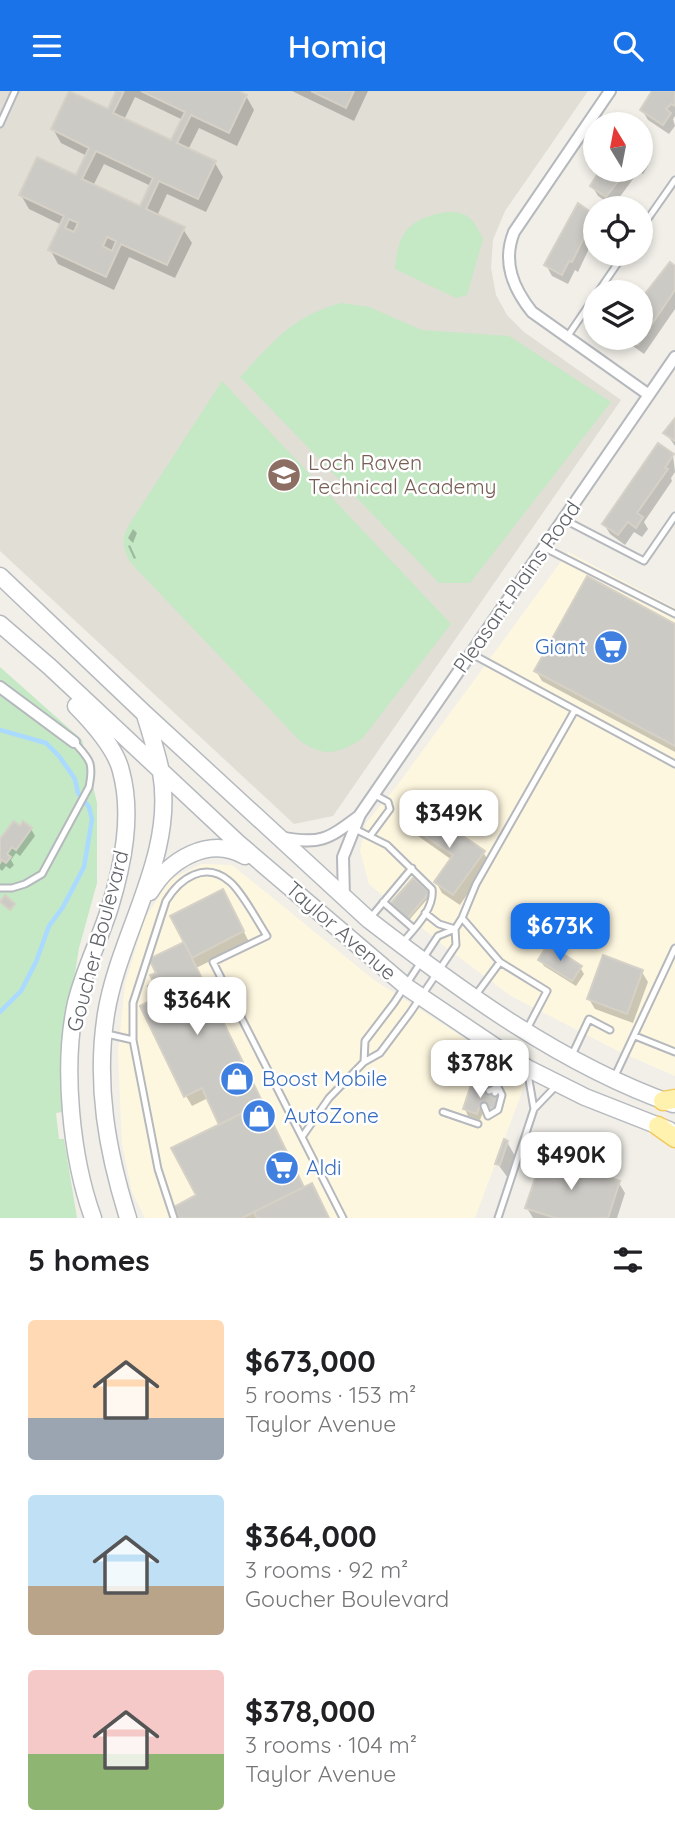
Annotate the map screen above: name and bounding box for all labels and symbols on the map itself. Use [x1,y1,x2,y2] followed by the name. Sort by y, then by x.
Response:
[583,112,653,182] north arrow
[308,449,496,499] place label: Loch Raven Technical Academy
[265,456,303,494] school or university icon: Loch Raven Technical Academy
[447,495,585,677] street label: Pleasant Plains Road
[592,628,630,666] supermarket icon: Giant
[535,633,586,659] place label: Giant
[400,791,498,850] pin: $349K
[60,847,134,1034] street label: Goucher Boulevard
[281,875,402,985] street label: Taylor Avenue
[511,903,609,963] pin: $673K
[148,977,246,1037] pin: $364K
[431,1041,529,1100] pin: $378K
[218,1060,256,1098] shop icon: Boost Mobile
[262,1065,387,1091] place label: Boost Mobile
[240,1097,278,1135] shop icon: AutoZone
[284,1102,379,1128] place label: AutoZone
[522,1133,620,1192] pin: $490K
[263,1149,301,1187] supermarket icon: Aldi
[306,1154,341,1180] place label: Aldi

